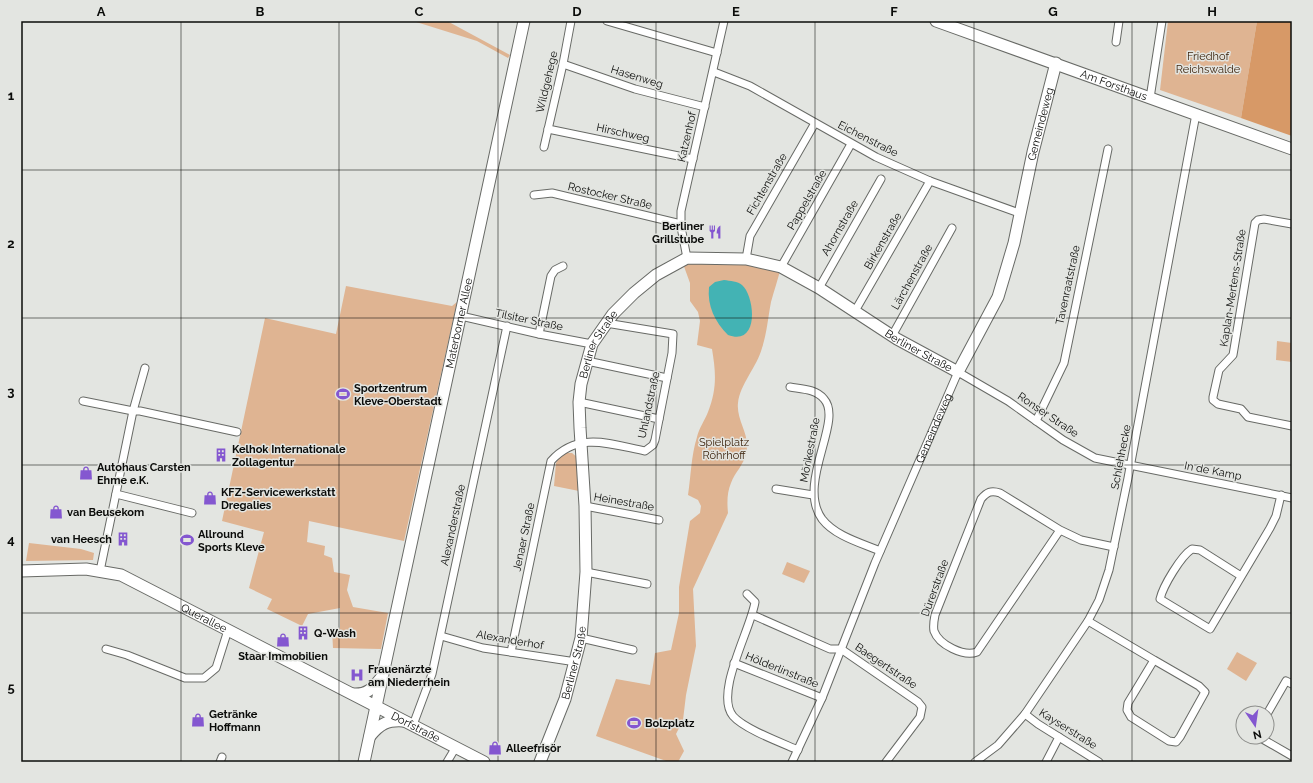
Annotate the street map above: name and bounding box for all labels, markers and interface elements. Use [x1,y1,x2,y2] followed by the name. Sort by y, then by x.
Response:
[97,4,106,19] text: A
[256,4,265,19] text: B
[415,4,424,19] text: C
[572,4,582,19] text: D
[732,4,740,19] text: E
[890,4,898,19] text: F
[1048,4,1058,19] text: G
[1207,4,1217,19] text: H
[534,49,561,114] street label: Wildgehege
[1176,50,1241,76] park label: Friedhof Reichswalde
[609,63,665,91] street label: Hasenweg
[1079,67,1149,103] street label: Am Forsthaus
[1025,86,1056,162] street label: Gemeindeweg
[8,88,15,103] text: 1
[675,110,699,163] street label: Katzenhof
[836,118,901,160] street label: Eichenstraße
[595,121,651,145] street label: Hirschweg
[744,150,790,217] street label: Fichtenstraße
[785,167,830,232] street label: Pappelstraße
[567,180,654,212] street label: Rostocker Straße
[819,197,861,258] street label: Ahornstraße
[862,210,905,272] street label: Birkenstraße
[652,220,705,246] place label: Berliner Grillstube
[707,224,723,240] restaurant icon: Berliner Grillstube
[1217,228,1249,348] street label: Kaplan-Mertens-Straße
[7,236,15,251] text: 2
[889,242,936,312] street label: Lärchenstraße
[1053,244,1083,326] street label: Tavenraatstraße
[443,276,475,369] street label: Materborner Allee
[494,306,565,334] street label: Tilsiter Straße
[576,307,620,380] street label: Berliner Straße
[883,326,955,375] street label: Berliner Straße
[636,370,663,440] street label: Uhlandstraße
[354,382,442,408] place label: Sportzentrum Kleve-Oberstadt
[7,384,15,399] text: 3
[335,386,351,402] sports icon: Sportzentrum Kleve-Oberstadt
[1015,390,1081,440] street label: Ronser Straße
[913,391,955,465] street label: Gemeindeweg
[797,416,823,483] street label: Mörikestraße
[1108,423,1134,491] street label: Schlehhecke
[699,436,750,462] park label: Spielplatz Röhrhoff
[232,443,346,469] place label: Kelhok Internationale Zollagentur
[213,447,229,463] building icon: Kelhok Internationale Zollagentur
[1183,459,1243,483] street label: In de Kamp
[97,461,191,487] place label: Autohaus Carsten Ehme e.K.
[78,465,94,481] shop icon: Autohaus Carsten Ehme e.K.
[438,482,468,567] street label: Alexanderstraße
[221,486,336,512] place label: KFZ-Servicewerkstatt Dregalies
[202,490,218,506] shop icon: KFZ-Servicewerkstatt Dregalies
[593,490,656,514] street label: Heinestraße
[510,501,538,572] street label: Jenaer Straße
[48,504,64,520] shop icon: van Beusekom
[67,506,144,519] place label: van Beusekom
[198,528,265,554] place label: Allround Sports Kleve
[115,531,131,547] building icon: van Heesch
[7,532,15,547] text: 4
[179,532,195,548] sports icon: Allround Sports Kleve
[51,533,112,546] place label: van Heesch
[919,557,952,618] street label: Dürerstraße
[179,601,230,635] street label: Querallee
[295,625,311,641] building icon: Q-Wash
[559,625,588,701] street label: Berliner Straße
[314,627,356,640] place label: Q-Wash
[475,628,545,652] street label: Alexanderhof
[275,632,291,648] shop icon: Staar Immobilien
[853,640,920,692] street label: Baegertstraße
[743,649,821,691] street label: Hölderlinstraße
[238,650,328,663] place label: Staar Immobilien
[368,663,450,689] place label: Frauenärzte am Niederrhein
[349,667,365,683] hospital icon: Frauenärzte am Niederrhein
[7,680,15,695] text: 5
[1235,705,1275,745] north arrow
[1037,706,1100,752] street label: Kayserstraße
[209,708,261,734] place label: Getränke Hoffmann
[389,709,443,745] street label: Dorfstraße
[190,712,206,728] shop icon: Getränke Hoffmann
[626,715,642,731] sports icon: Bolzplatz
[645,717,695,730] place label: Bolzplatz
[1252,727,1263,742] text: N
[487,740,503,756] shop icon: Alleefrisör
[506,742,562,755] place label: Alleefrisör

